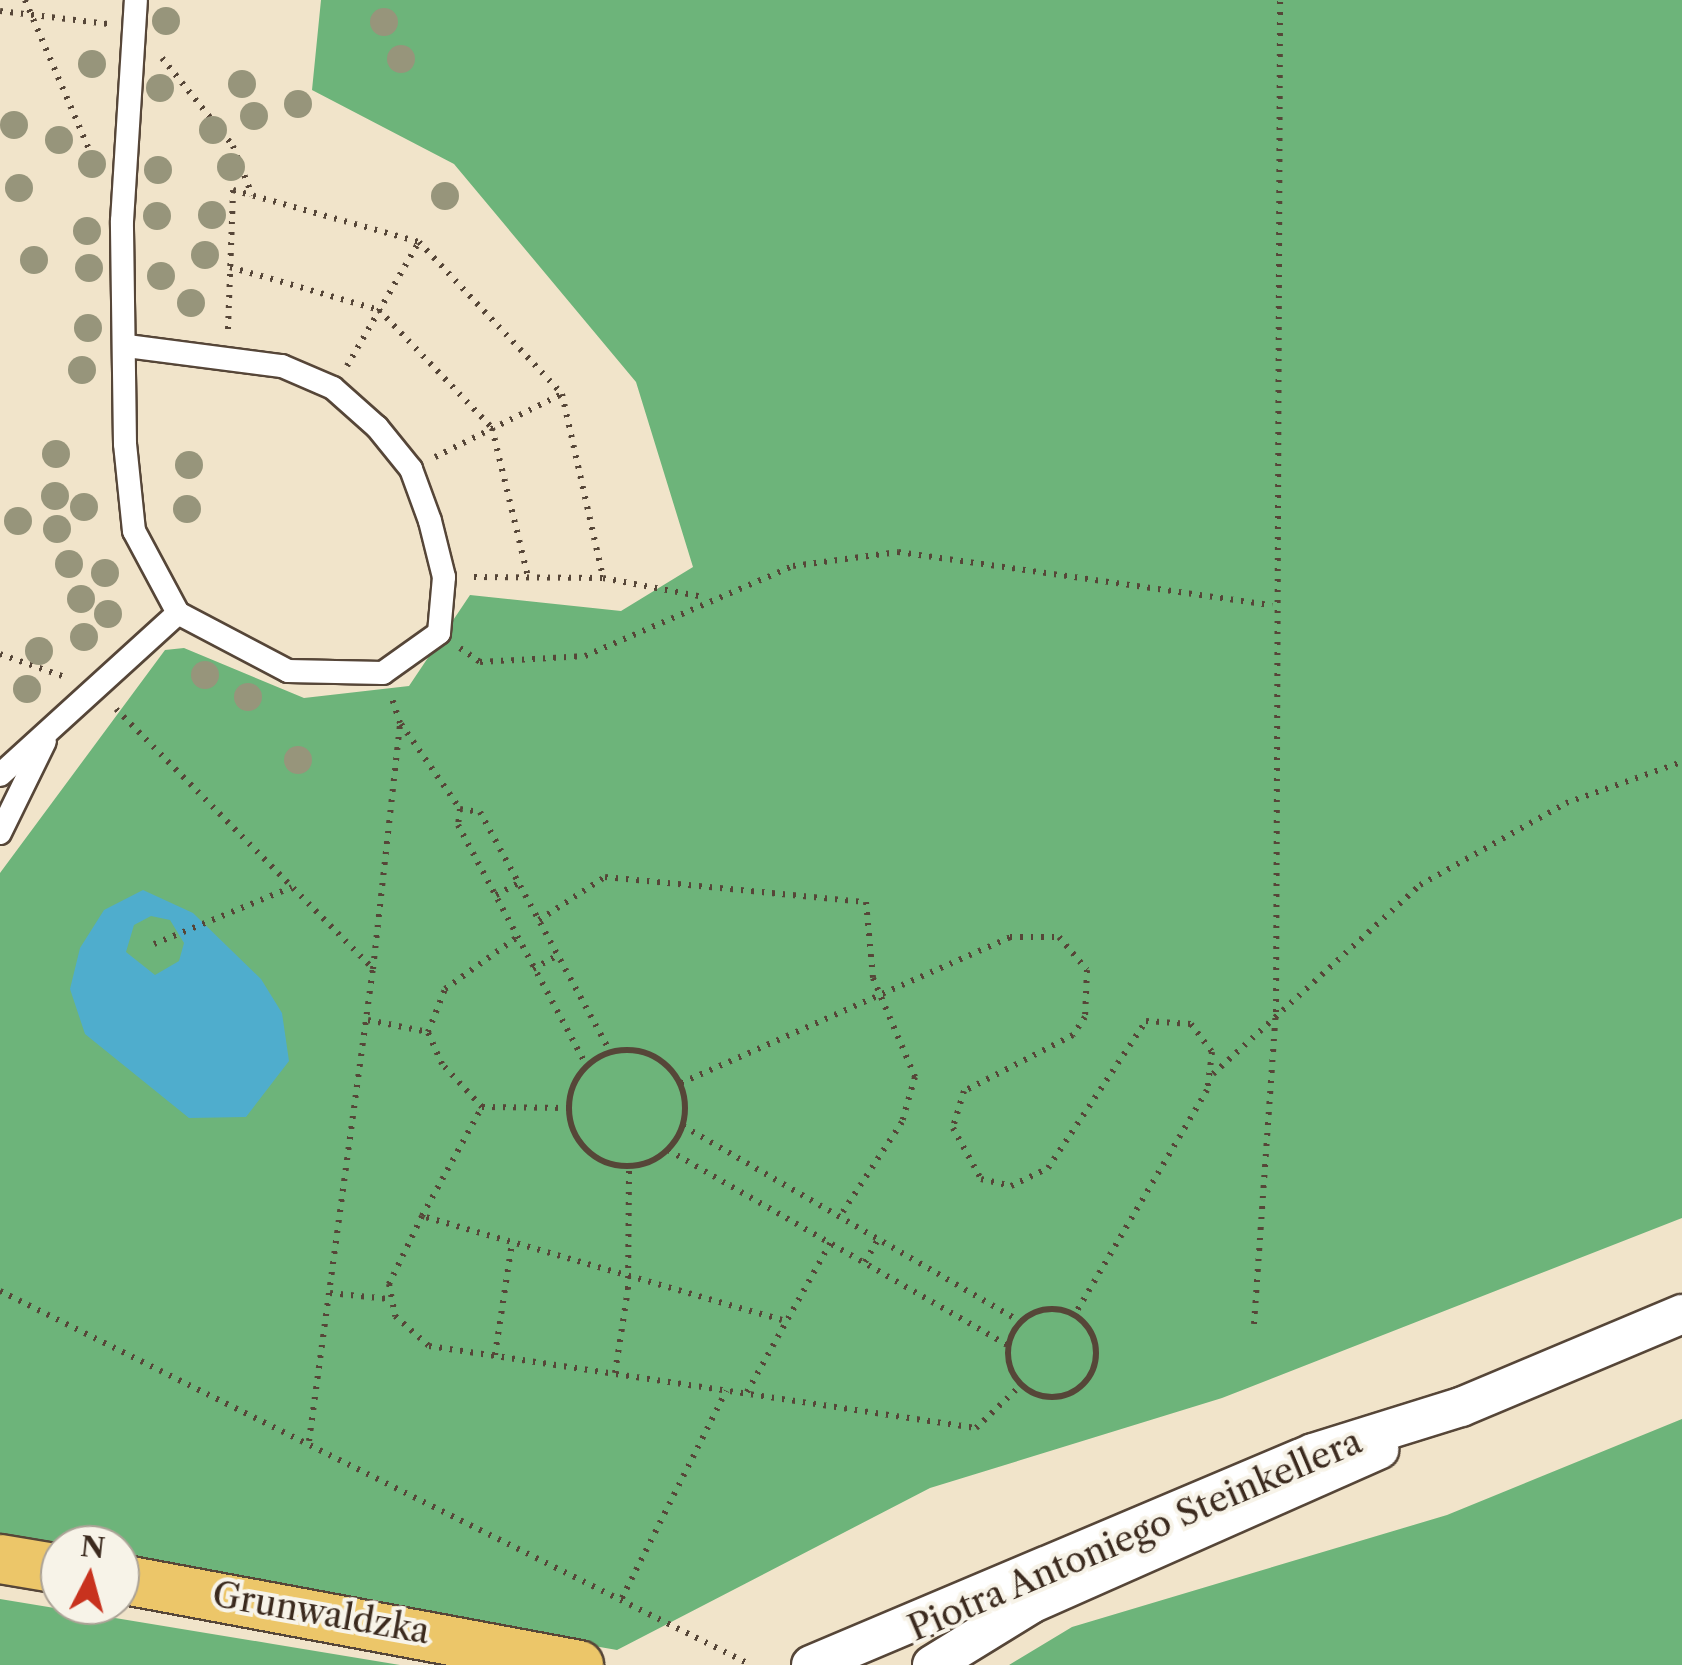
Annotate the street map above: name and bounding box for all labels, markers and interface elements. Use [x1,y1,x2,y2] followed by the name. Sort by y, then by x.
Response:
[901,1420,1369,1650] street label: Piotra Antoniego Steinkellera
[40,1525,140,1625] north arrow
[79,1529,107,1565] text: N
[209,1573,433,1653] street label: Grunwaldzka

